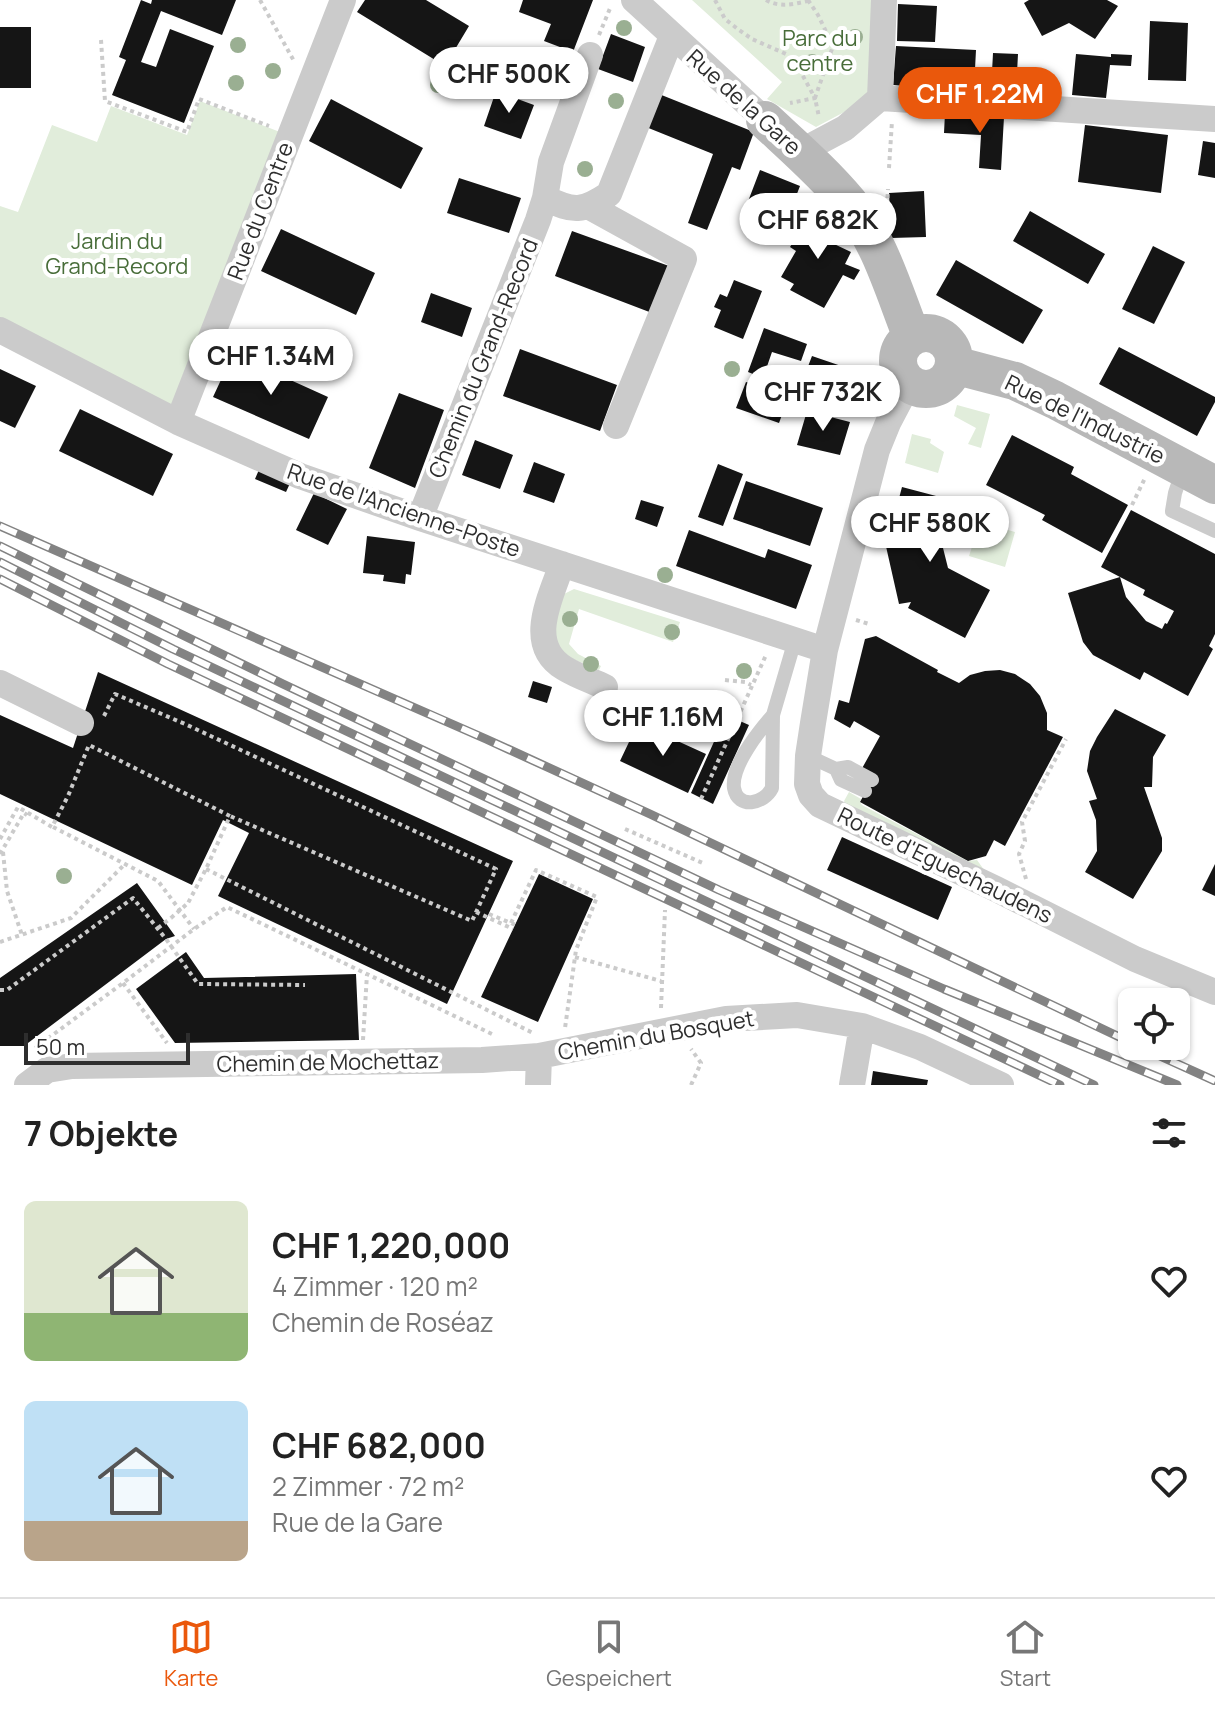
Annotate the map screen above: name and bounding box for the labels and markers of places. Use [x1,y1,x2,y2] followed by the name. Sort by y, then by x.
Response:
[426,47,592,115] pin: CHF 500K
[888,67,1072,135] pin: CHF 1.22M
[735,193,901,261] pin: CHF 682K
[179,329,363,397] pin: CHF 1.34M
[740,365,906,433] pin: CHF 732K
[847,496,1013,564] pin: CHF 580K
[571,690,755,758] pin: CHF 1.16M

